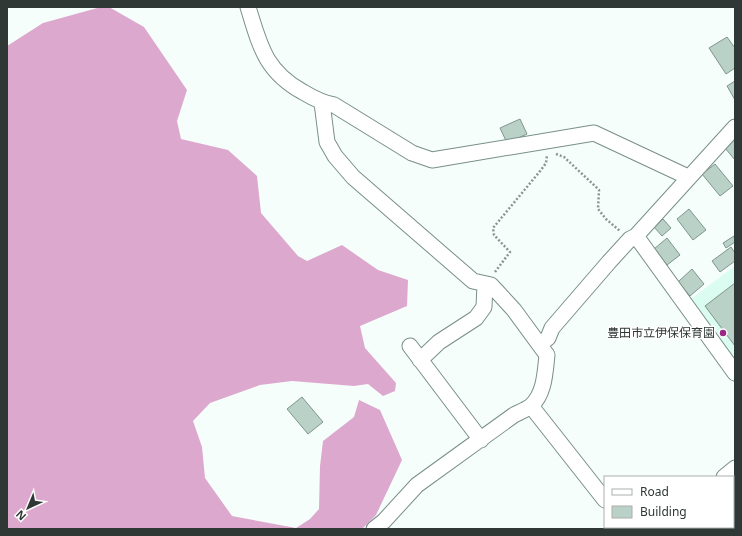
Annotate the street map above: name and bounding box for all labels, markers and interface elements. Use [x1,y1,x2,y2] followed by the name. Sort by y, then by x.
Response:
[607,324,715,341] place label: 豊田市立伊保保育園
[718,328,728,338] marker: 豊田市立伊保保育園
[604,476,734,528] legend
[640,483,669,500] text: Road
[8,488,48,528] north arrow
[640,503,687,520] text: Building
[12,507,29,524] text: N

